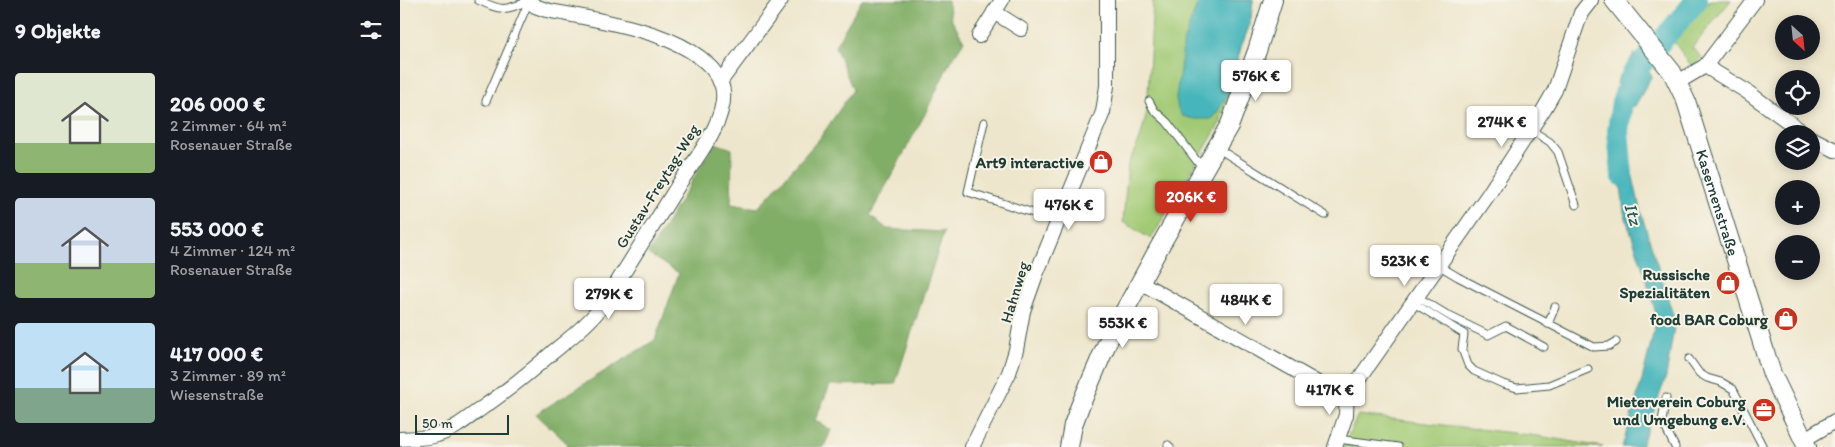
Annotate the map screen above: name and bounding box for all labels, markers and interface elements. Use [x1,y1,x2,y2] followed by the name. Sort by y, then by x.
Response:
[1775,15,1820,60] north arrow
[1775,15,1820,280] map controls
[357,16,385,44] icon: filters
[15,18,101,43] text: 9 Objekte
[1215,59,1297,102] pin: 576K €
[1232,66,1280,85] text: 576K €
[1775,70,1820,115] button: locate
[170,91,265,116] text: 206 000 €
[55,93,115,153] icon: home
[1461,106,1543,148] pin: 274K €
[1478,112,1526,131] text: 274K €
[170,116,287,135] text: 2 Zimmer · 64 m²
[612,120,704,252] street label: Gustav-Freytag-Weg
[1775,125,1820,170] button: layers
[170,135,293,154] text: Rosenauer Straße
[1692,147,1743,258] street label: Kasernenstraße
[1088,149,1114,175] shop icon: Art9 interactive
[975,153,1084,172] place label: Art9 interactive
[1150,180,1232,223] pin: 206K €
[1775,180,1820,225] button: +
[1166,187,1216,206] text: 206K €
[1028,188,1110,231] pin: 476K €
[1045,195,1093,214] text: 476K €
[1619,200,1647,229] water label: Itz
[170,216,264,241] text: 553 000 €
[55,218,115,278] icon: home
[1775,235,1820,280] button: −
[170,241,295,260] text: 4 Zimmer · 124 m²
[1364,244,1446,287] pin: 523K €
[1381,251,1429,270] text: 523K €
[996,258,1033,325] street label: Hahnweg
[170,260,293,279] text: Rosenauer Straße
[1620,265,1711,303] place label: Russische Spezialitäten
[1715,270,1741,296] shop icon: Russische Spezialitäten
[568,278,650,320] pin: 279K €
[585,284,633,303] text: 279K €
[1205,284,1287,326] pin: 484K €
[1221,290,1271,309] text: 484K €
[1082,306,1164,349] pin: 553K €
[1773,306,1799,332] shop icon: food BAR Coburg
[1650,310,1769,330] place label: food BAR Coburg
[1099,313,1147,332] text: 553K €
[170,341,263,366] text: 417 000 €
[55,343,115,403] icon: home
[170,366,286,385] text: 3 Zimmer · 89 m²
[1289,374,1371,416] pin: 417K €
[1306,380,1354,399] text: 417K €
[170,385,264,404] text: Wiesenstraße
[1607,392,1747,430] place label: Mieterverein Coburg und Umgebung e.V.
[1751,397,1777,423] office icon: Mieterverein Coburg und Umgebung e.V.
[415,412,509,435] scale bar
[422,415,453,432] text: 50 m

